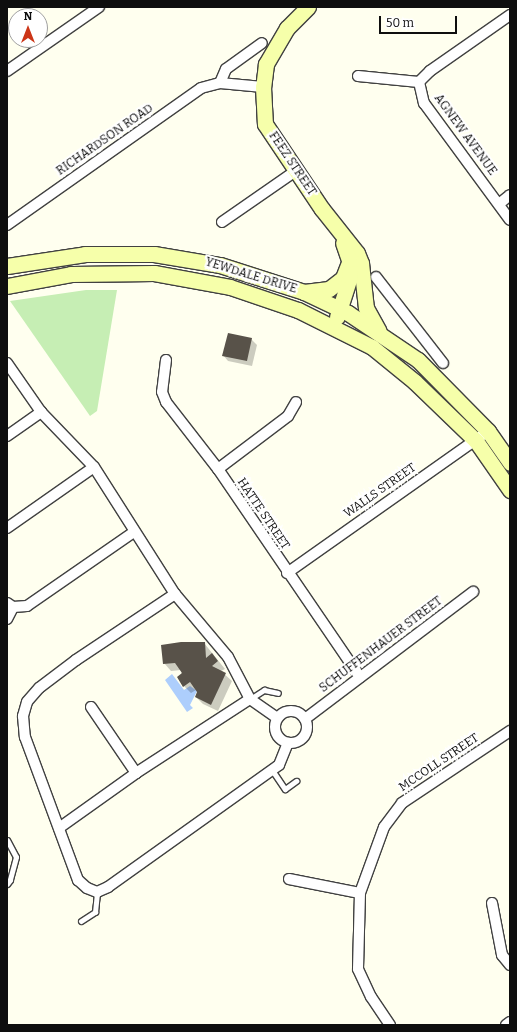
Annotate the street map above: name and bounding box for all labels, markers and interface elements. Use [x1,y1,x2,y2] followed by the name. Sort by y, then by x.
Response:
[8,8,48,48] north arrow
[381,8,459,34] scale bar
[24,10,32,23] text: N
[386,16,414,30] text: 50 m
[431,92,499,178] street label: AGNEW AVENUE
[54,101,156,179] street label: RICHARDSON ROAD
[265,129,319,199] street label: FEEZ STREET
[203,255,299,297] street label: YEWDALE DRIVE
[341,461,419,521] street label: WALLS STREET
[234,476,292,552] street label: HATTE STREET
[317,594,445,696] street label: SCHUFFENHAUER STREET
[396,731,482,795] street label: MCCOLL STREET

